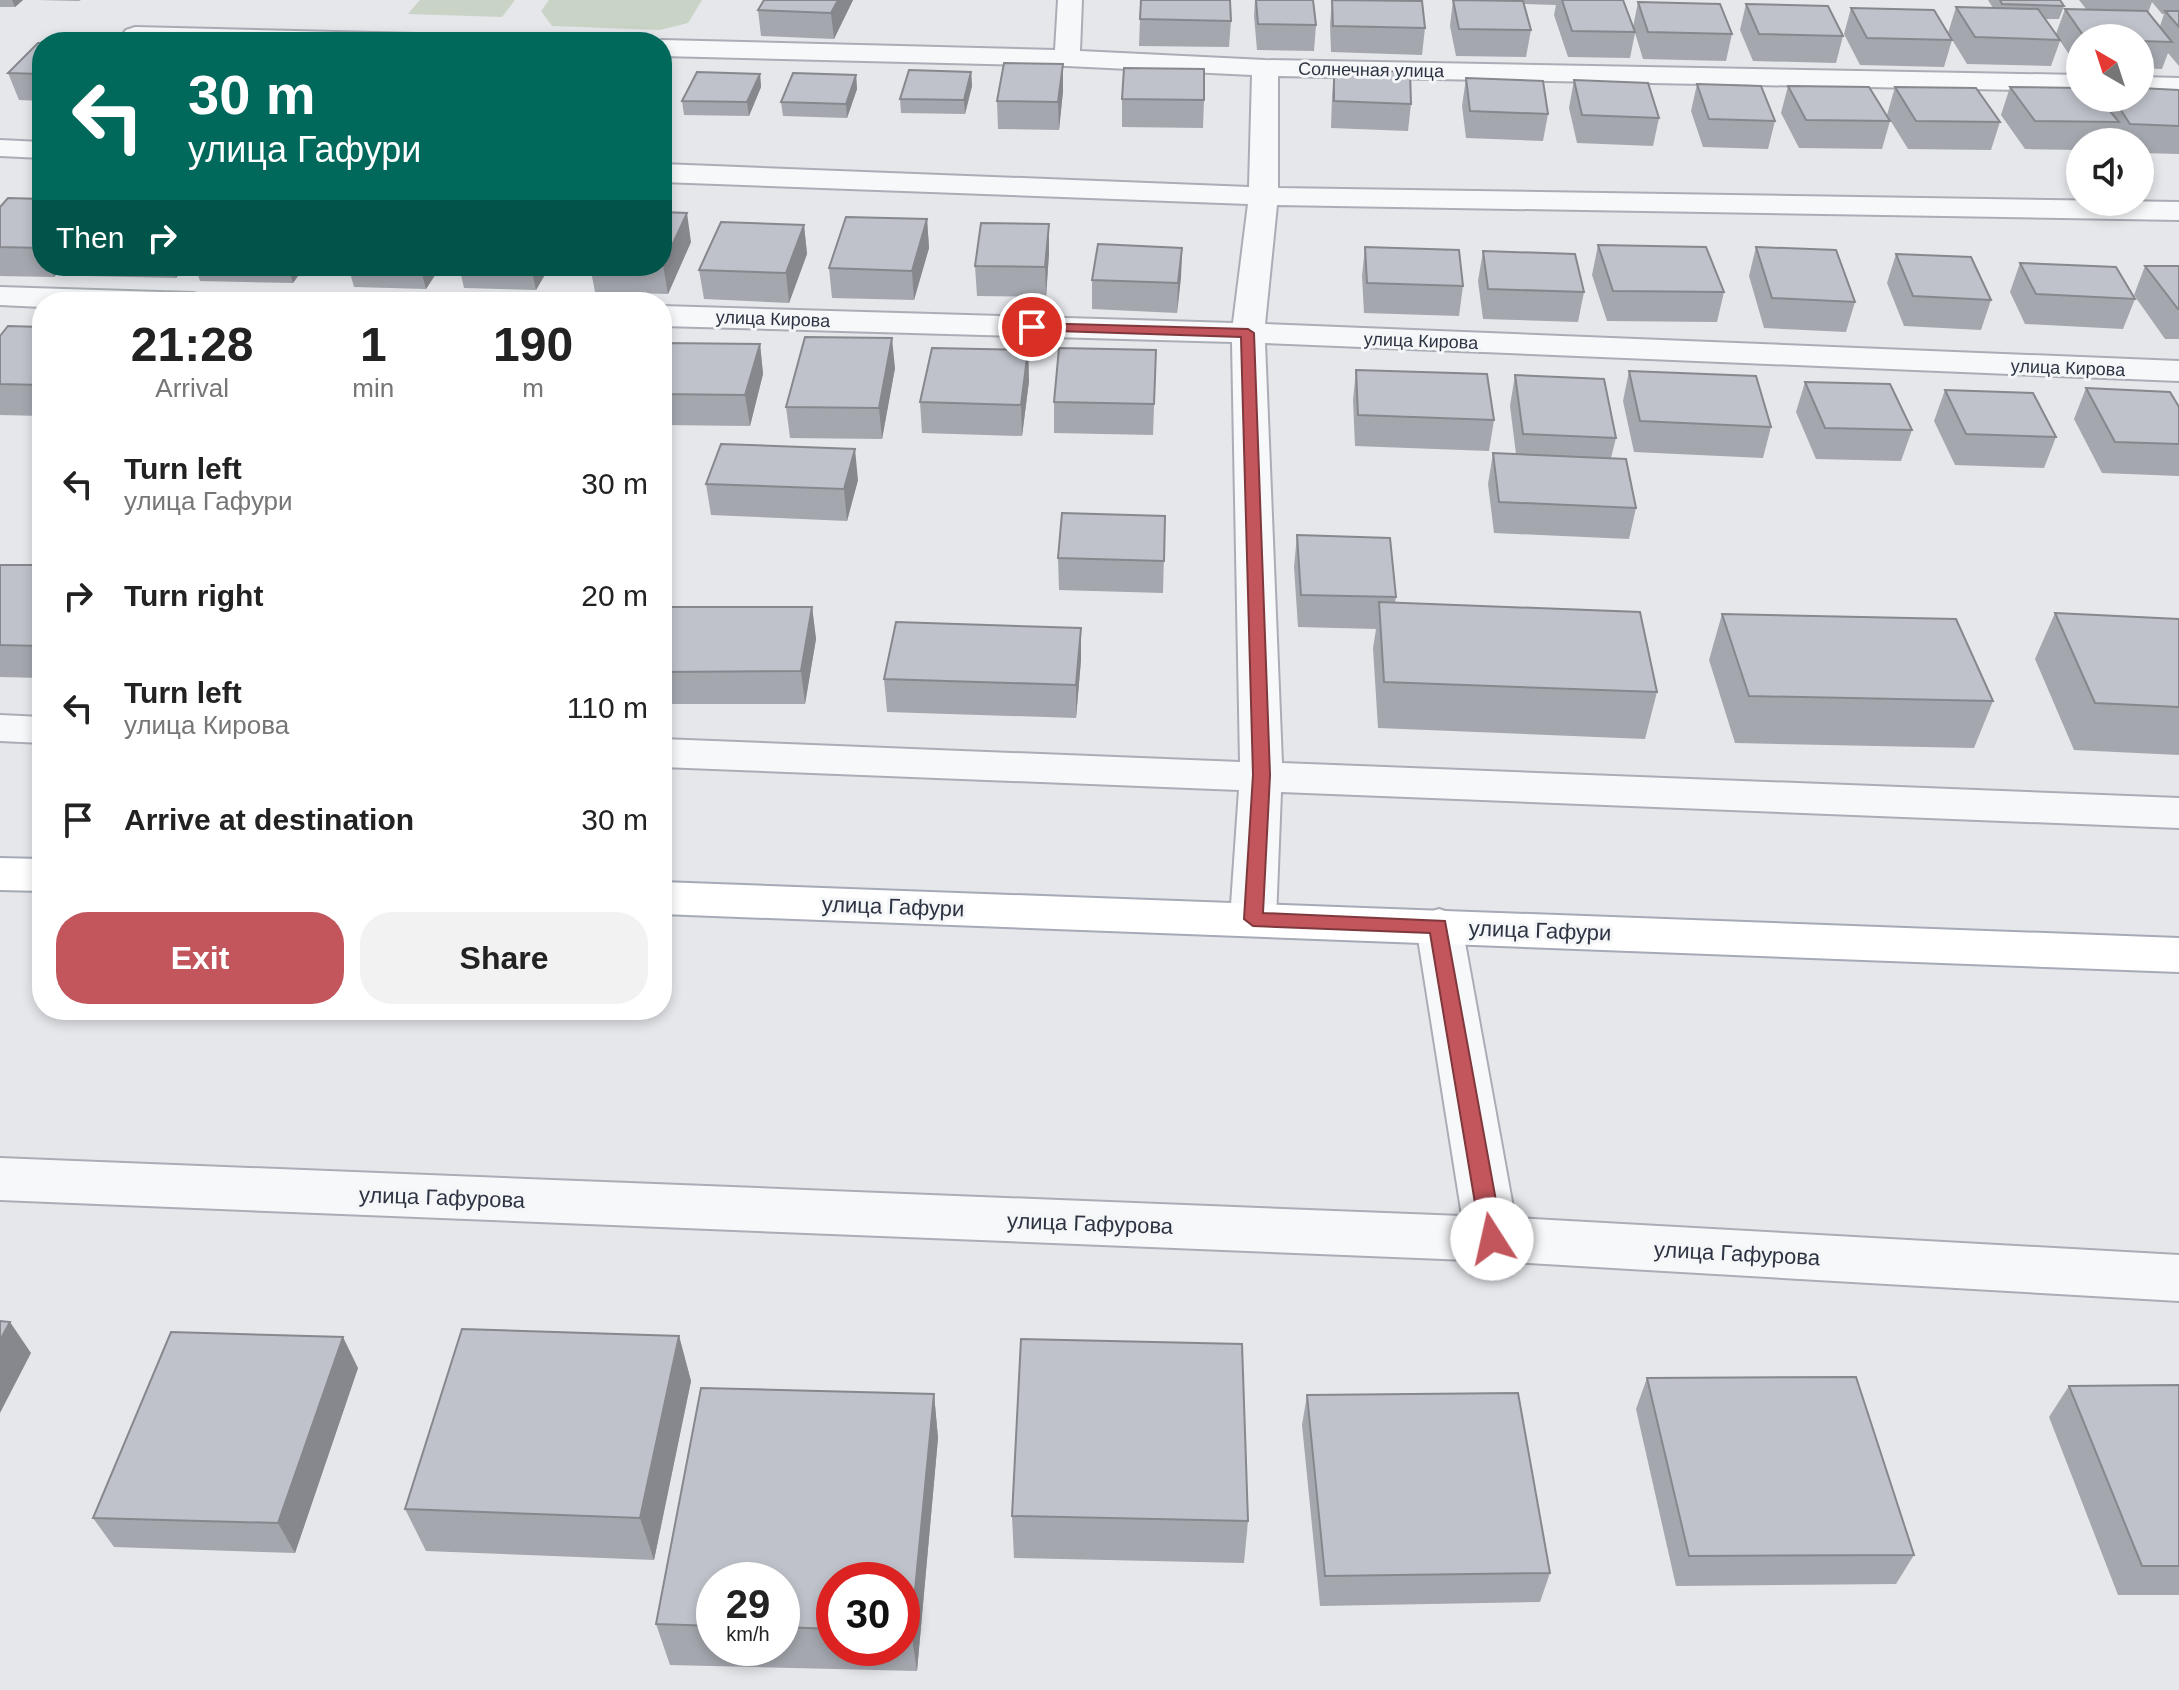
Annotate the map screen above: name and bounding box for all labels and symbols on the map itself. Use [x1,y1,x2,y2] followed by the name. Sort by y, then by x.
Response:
[2066,24,2154,112] north arrow
[1298,59,1445,81] street label: Солнечная улица
[998,293,1066,361] pin
[715,307,832,331] street label: улица Кирова
[1363,329,1480,353] street label: улица Кирова
[2010,356,2127,380] street label: улица Кирова
[821,892,965,921] street label: улица Гафури
[1468,916,1612,945] street label: улица Гафури
[358,1182,526,1213] street label: улица Гафурова
[1450,1197,1534,1281] position arrow
[1006,1208,1174,1239] street label: улица Гафурова
[1653,1237,1821,1270] street label: улица Гафурова
[816,1562,920,1666] speed limit sign: 30

